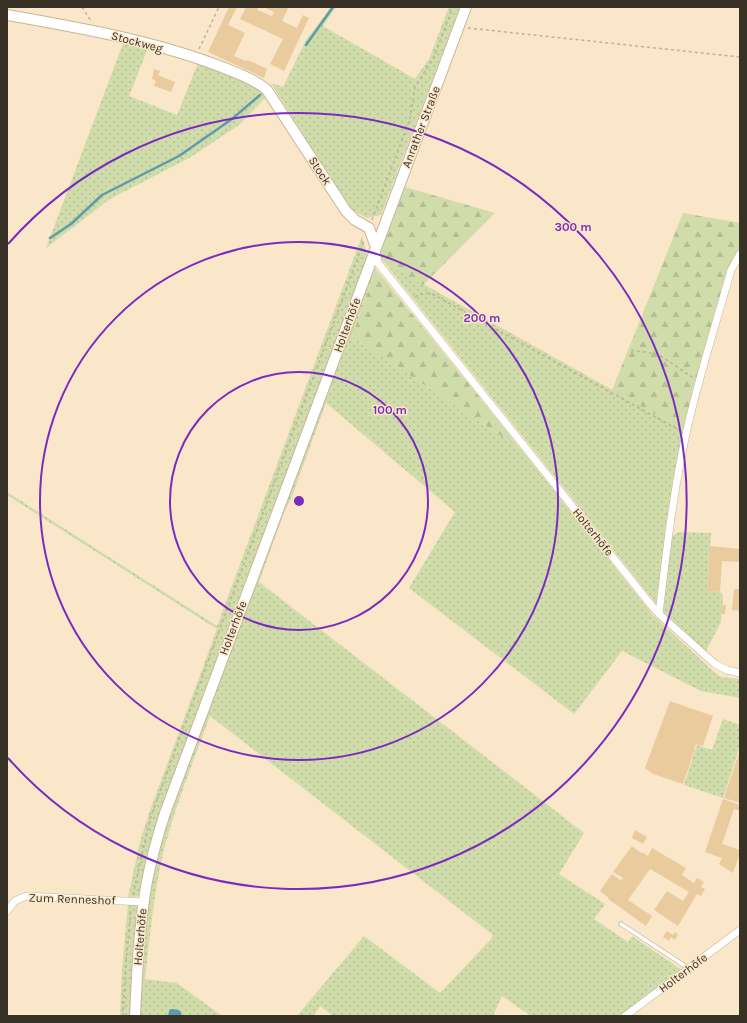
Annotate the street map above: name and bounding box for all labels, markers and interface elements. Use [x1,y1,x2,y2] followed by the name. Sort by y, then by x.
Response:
[110,28,165,56] street label: Stockweg
[399,84,443,170] street label: Anrather Straße
[306,154,335,188] street label: Stock
[554,220,592,234] text: 300 m
[331,296,363,354] street label: Holterhöfe
[464,311,500,325] text: 200 m
[373,403,407,417] text: 100 m
[292,494,306,508] centre of rings
[570,505,616,559] street label: Holterhöfe
[216,599,250,657] street label: Holterhöfe
[28,890,117,908] street label: Zum Renneshof
[131,908,149,966] street label: Holterhöfe
[656,950,710,996] street label: Holterhöfe

